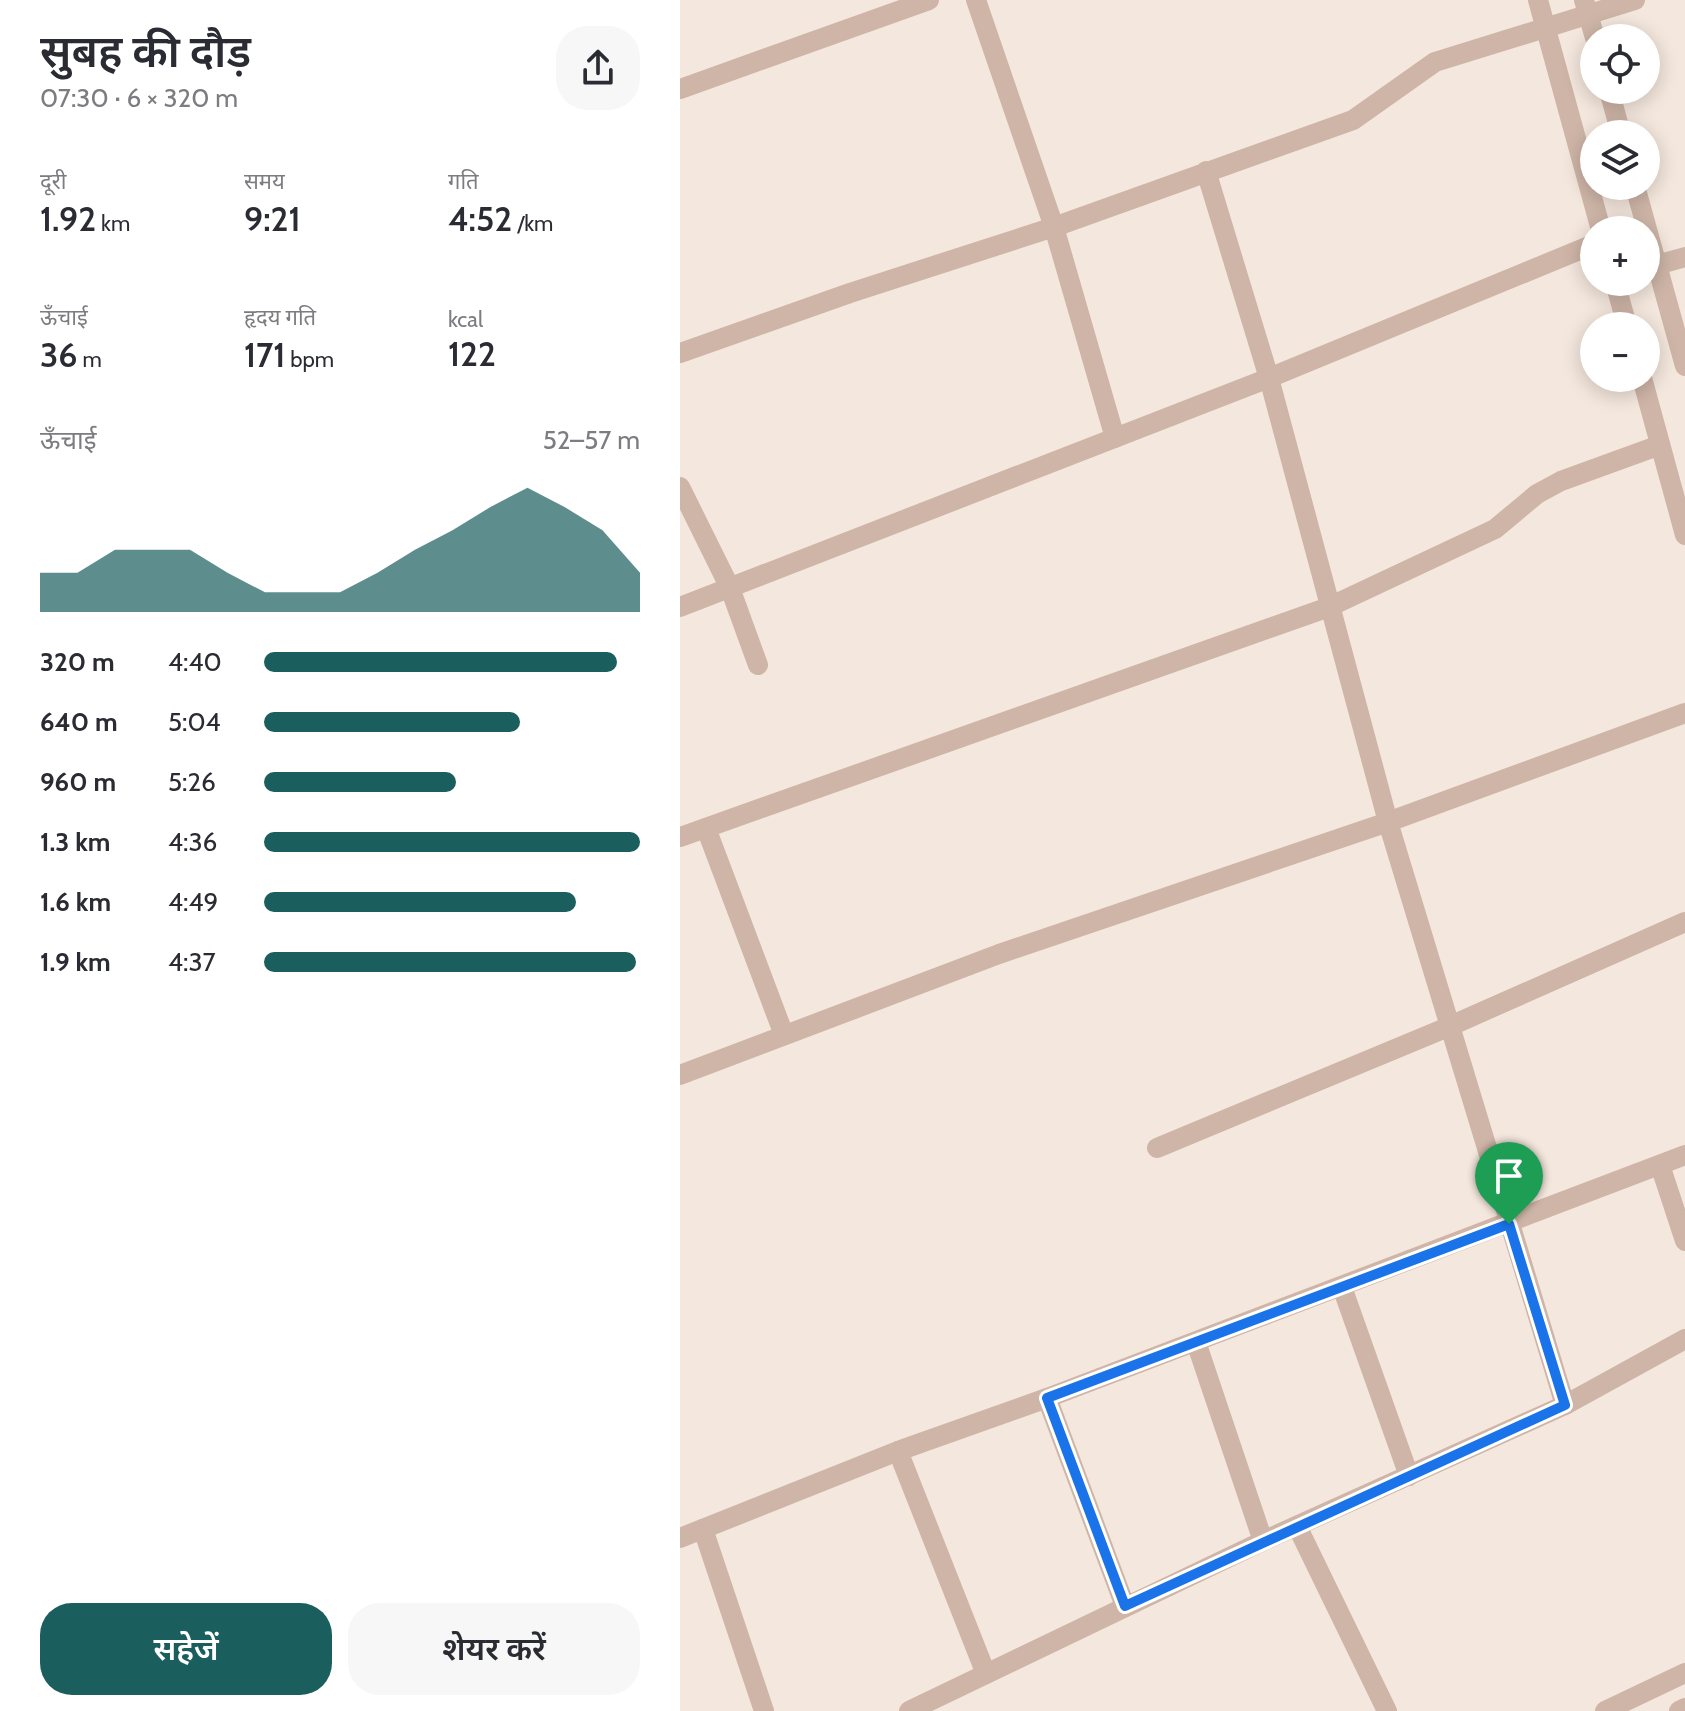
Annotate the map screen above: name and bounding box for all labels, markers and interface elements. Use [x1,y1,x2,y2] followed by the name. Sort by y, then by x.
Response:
[1580,24,1660,392] map controls
[1580,24,1660,104] button: locate
[40,25,251,78] text: सुबह की दौड़
[556,26,640,110] button: share
[40,82,238,114] text: 07:30 · 6 × 320 m
[1580,120,1660,200] button: layers
[40,168,66,195] text: दूरी
[244,168,285,195] text: समय
[448,168,479,195] text: गति
[40,198,96,240] text: 1.92
[244,198,301,240] text: 9:21
[448,198,512,240] text: 4:52
[96,210,130,237] text: km
[512,210,553,237] text: /km
[1580,216,1660,296] button: +
[40,304,88,331] text: ऊँचाई
[244,304,316,331] text: हृदय गति
[448,306,483,333] text: kcal
[1580,312,1660,392] button: −
[448,333,496,375] text: 122
[40,334,78,376] text: 36
[244,334,285,376] text: 171
[78,346,102,373] text: m
[285,346,334,373] text: bpm
[40,424,96,456] text: ऊँचाई
[543,424,640,456] text: 52–57 m
[40,646,115,678] text: 320 m
[168,646,222,678] text: 4:40
[40,706,118,738] text: 640 m
[168,706,221,738] text: 5:04
[40,766,116,798] text: 960 m
[168,766,216,798] text: 5:26
[40,826,110,858] text: 1.3 km
[168,826,217,858] text: 4:36
[40,886,111,918] text: 1.6 km
[168,886,218,918] text: 4:49
[40,946,111,978] text: 1.9 km
[168,946,216,978] text: 4:37
[1475,1142,1543,1224] pin
[1487,1154,1531,1198] icon: arrive
[40,1603,332,1695] button: सहेजें
[348,1603,640,1695] button: शेयर करें

